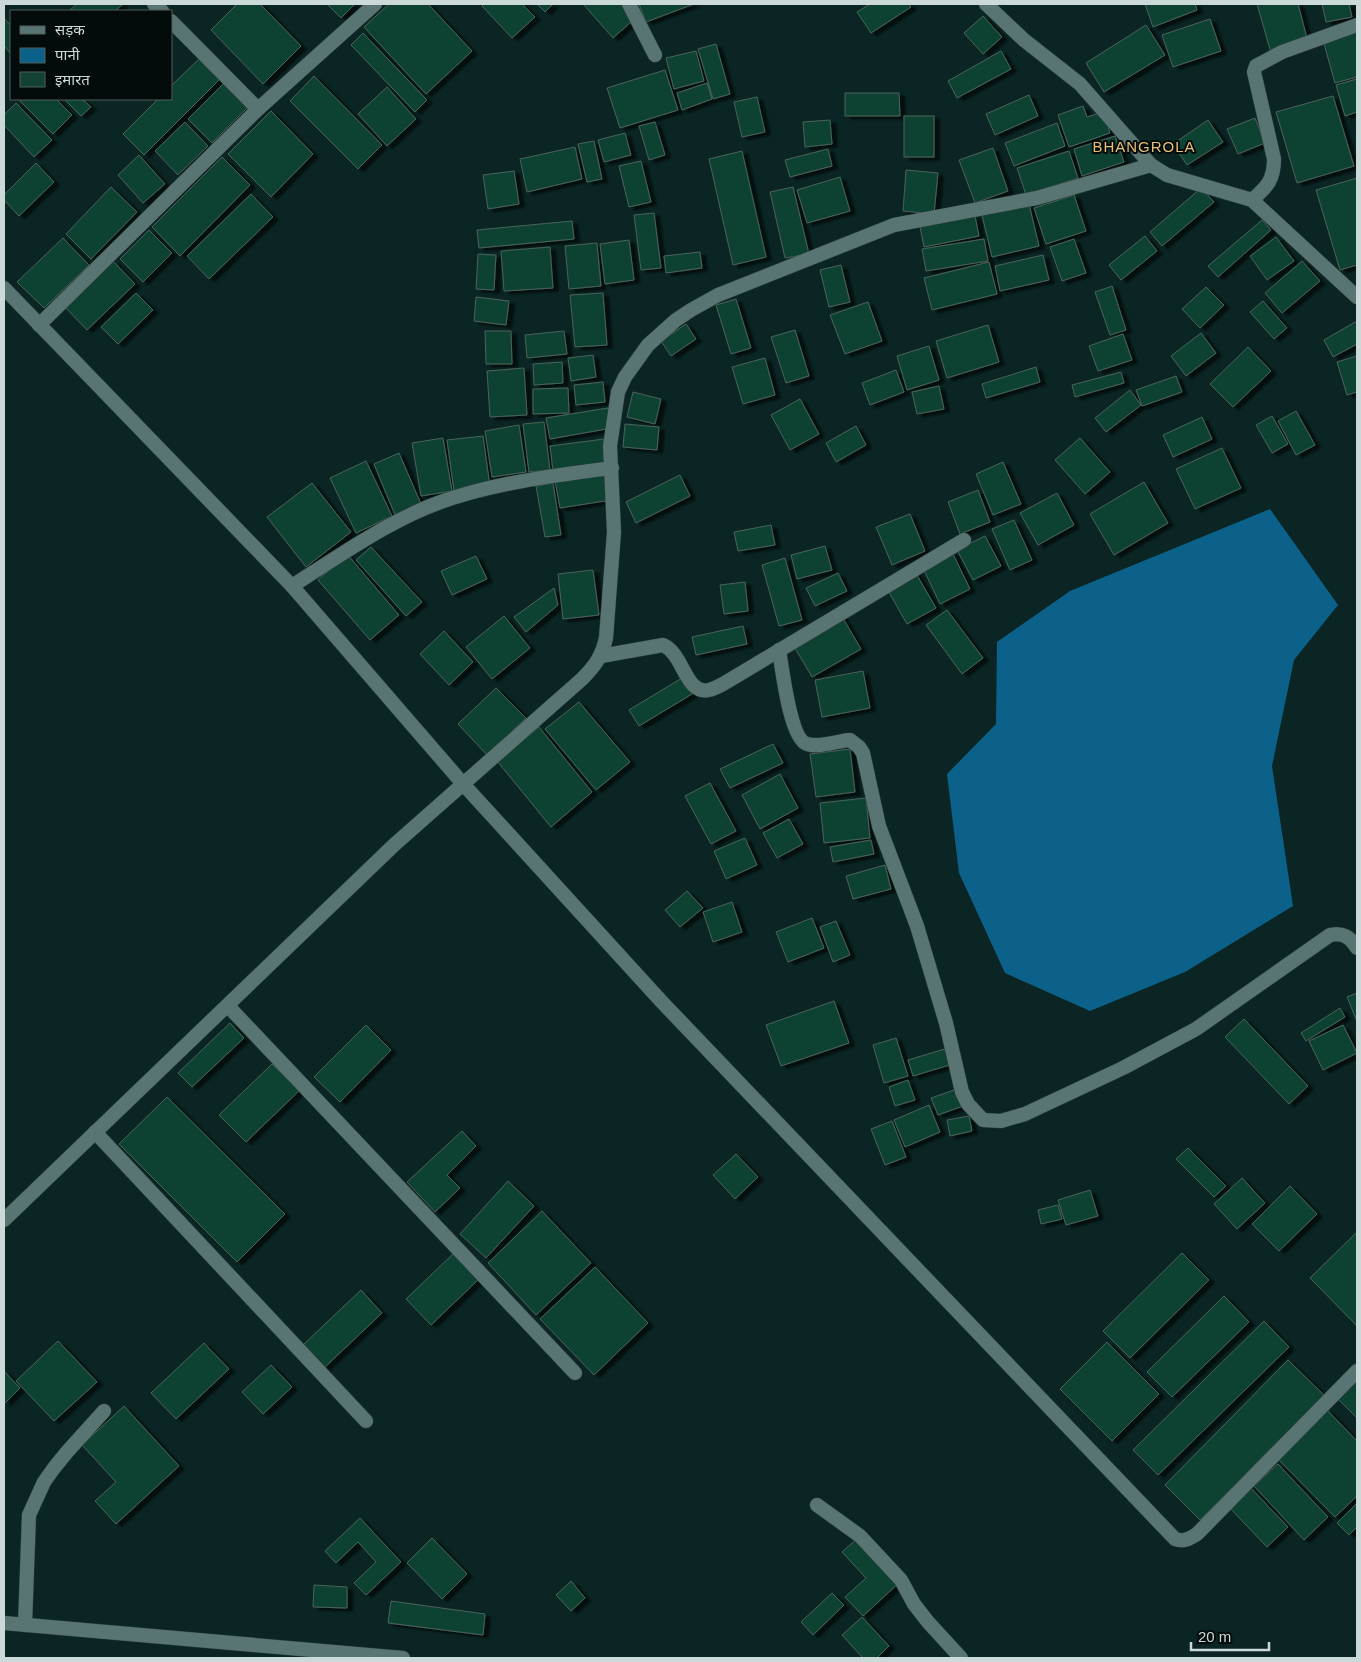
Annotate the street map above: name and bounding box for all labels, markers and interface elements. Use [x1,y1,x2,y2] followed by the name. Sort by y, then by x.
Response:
[10,10,172,100] legend
[55,21,85,38] text: सड़क
[55,46,81,63] text: पानी
[55,71,90,88] text: इमारत
[1092,138,1196,155] district label: BHANGROLA
[1191,1620,1268,1652] scale bar
[1198,1628,1231,1645] text: 20 m

